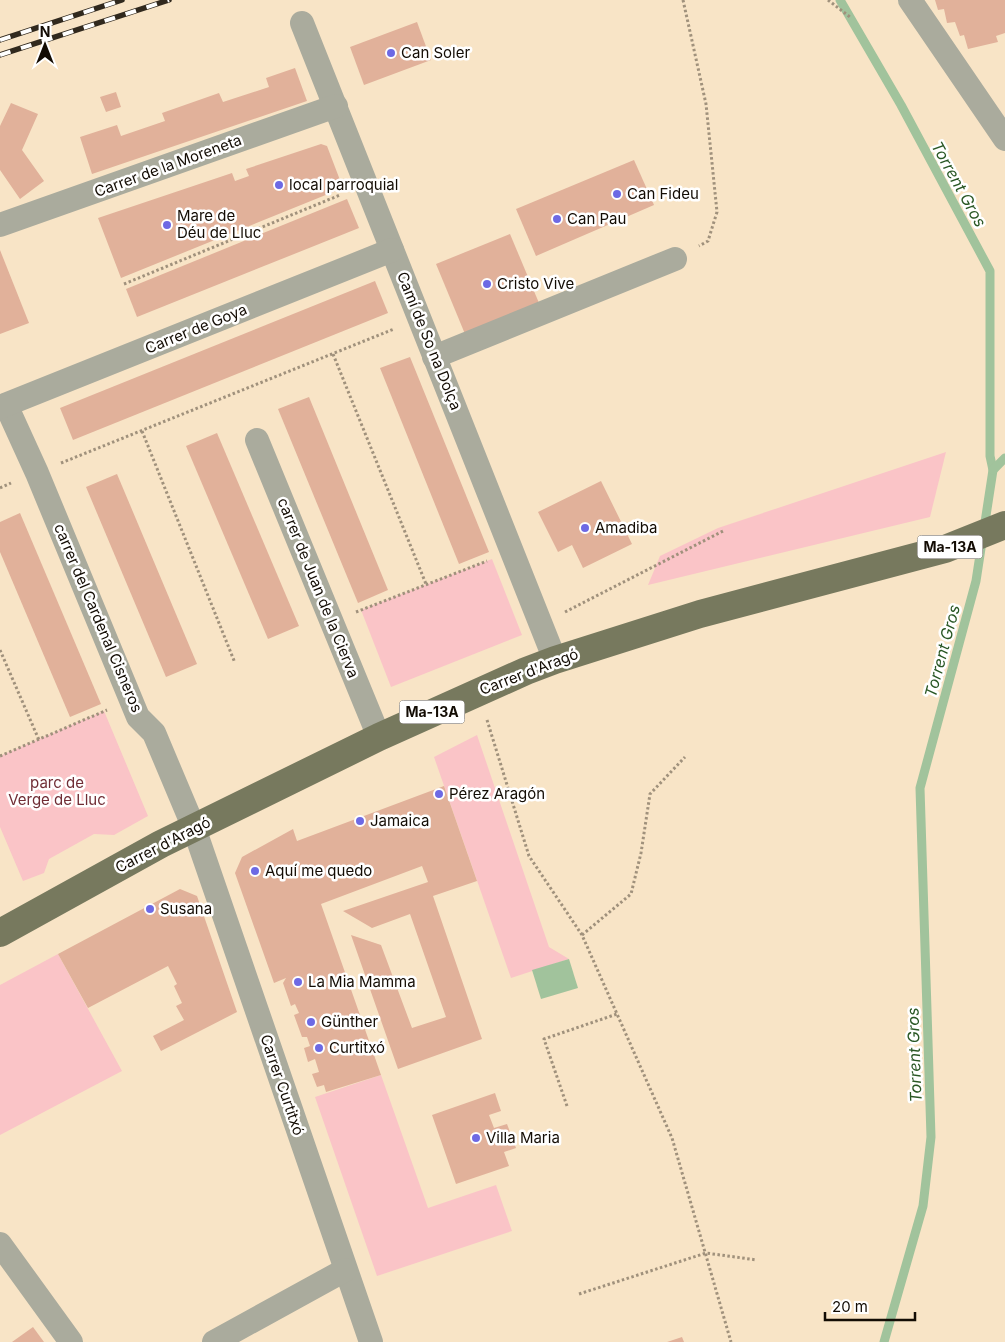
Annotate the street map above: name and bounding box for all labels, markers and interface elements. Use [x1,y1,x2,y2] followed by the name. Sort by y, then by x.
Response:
[20,20,70,70] north arrow
[40,23,50,40] text: N
[401,43,470,62] place label: Can Soler
[385,47,397,59] marker: Can Soler
[92,130,244,201] street label: Carrer de la Moreneta
[927,138,991,230] water label: Torrent Gros
[289,175,398,194] place label: local parroquial
[273,179,285,191] marker: local parroquial
[627,184,699,203] place label: Can Fideu
[611,188,623,200] marker: Can Fideu
[177,206,261,242] place label: Mare de Déu de Lluc
[567,209,626,228] place label: Can Pau
[551,213,563,225] marker: Can Pau
[161,219,173,231] marker: Mare de Déu de Lluc
[393,269,466,413] street label: Camí de So na Dolça
[497,274,574,293] place label: Cristo Vive
[481,278,493,290] marker: Cristo Vive
[142,299,249,358] street label: Carrer de Goya
[274,495,363,681] street label: carrer de Juan de la Cierva
[595,518,657,537] place label: Amadiba
[50,521,147,715] street label: carrer del Cardenal Cisneros
[579,522,591,534] marker: Amadiba
[918,536,982,558] road number: Ma-13A
[920,603,964,699] water label: Torrent Gros
[477,644,581,699] street label: Carrer d'Aragó
[400,700,464,724] road number: Ma-13A
[8,773,106,809] park label: parc de Verge de Lluc
[449,784,545,803] place label: Pérez Aragón
[433,788,445,800] marker: Pérez Aragón
[370,811,429,830] place label: Jamaica
[112,812,214,877] street label: Carrer d'Aragó
[354,815,366,827] marker: Jamaica
[265,861,372,880] place label: Aquí me quedo
[249,865,261,877] marker: Aquí me quedo
[160,899,212,918] place label: Susana
[144,903,156,915] marker: Susana
[308,972,416,991] place label: La Mia Mamma
[292,976,304,988] marker: La Mia Mamma
[902,1007,926,1103] water label: Torrent Gros
[321,1012,378,1031] place label: Günther
[305,1016,317,1028] marker: Günther
[256,1032,309,1138] street label: Carrer Curtitxó
[329,1038,385,1057] place label: Curtitxó
[313,1042,325,1054] marker: Curtitxó
[486,1128,560,1147] place label: Villa Maria
[470,1132,482,1144] marker: Villa Maria
[825,1290,915,1322] scale bar
[832,1297,868,1316] text: 20 m

